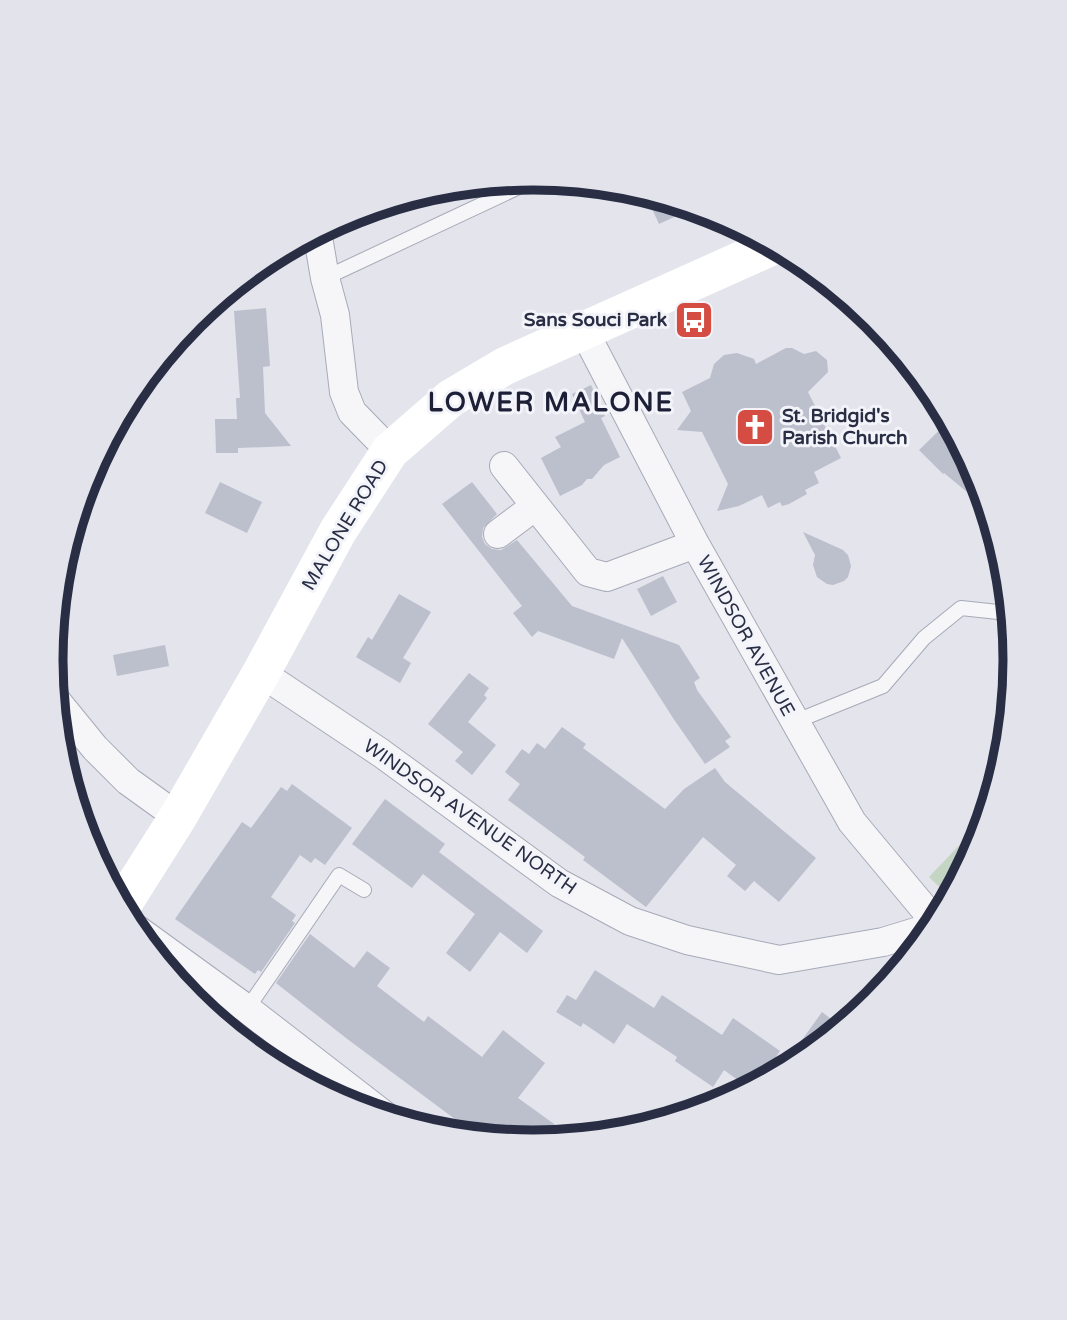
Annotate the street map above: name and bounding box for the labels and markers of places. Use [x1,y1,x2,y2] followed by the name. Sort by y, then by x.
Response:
[673,299,715,341] bus stop icon: Sans Souci Park
[524,309,668,331] place label: Sans Souci Park
[782,405,908,449] place label: St. Bridgid's Parish Church
[734,406,776,448] church icon: St. Bridgid's Parish Church

